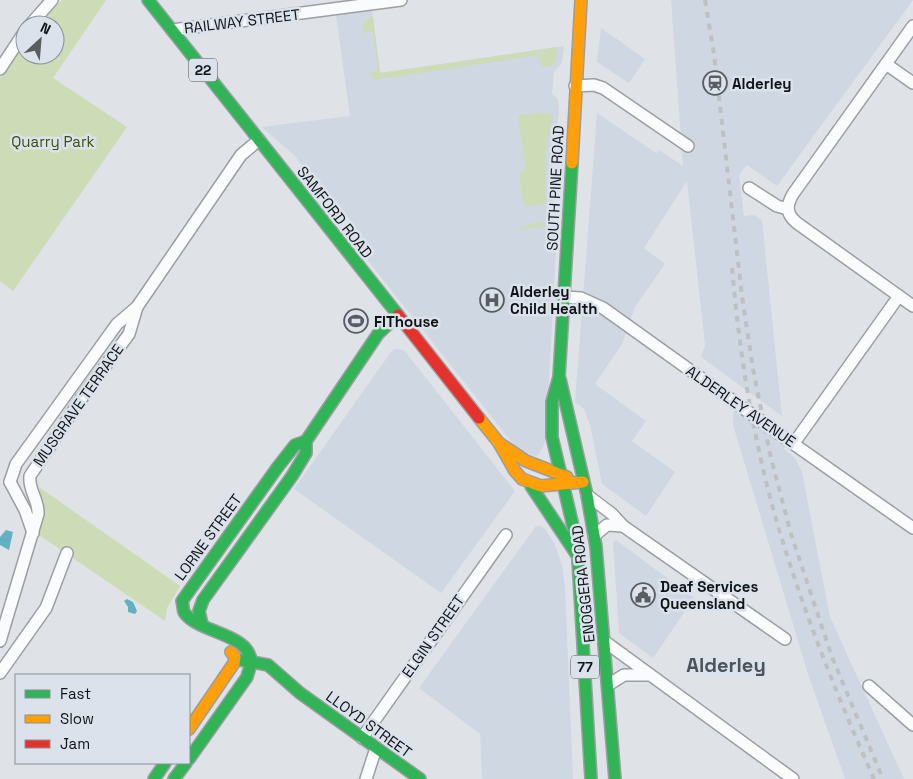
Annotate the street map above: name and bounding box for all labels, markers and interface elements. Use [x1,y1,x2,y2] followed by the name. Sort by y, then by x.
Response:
[183,4,301,38] street label: RAILWAY STREET
[15,15,65,65] north arrow
[38,18,54,38] text: N
[189,58,217,82] road number: 22
[702,70,728,96] station icon: Alderley
[732,74,792,93] place label: Alderley
[542,125,568,251] street label: SOUTH PINE ROAD
[11,132,95,151] park label: Quarry Park
[293,162,377,262] street label: SAMFORD ROAD
[510,282,598,318] place label: Alderley Child Health
[479,287,505,313] hospital icon: Alderley Child Health
[343,308,369,334] sports icon: FIThouse
[374,312,439,331] place label: FIThouse
[29,340,127,470] street label: MUSGRAVE TERRACE
[682,361,800,451] street label: ALDERLEY AVENUE
[170,490,246,584] street label: LORNE STREET
[567,524,599,644] street label: ENOGGERA ROAD
[660,577,758,613] place label: Deaf Services Queensland
[630,582,656,608] public building icon: Deaf Services Queensland
[398,591,469,681] street label: ELGIN STREET
[686,652,766,678] district label: Alderley
[571,656,599,679] road number: 77
[15,674,190,764] legend
[60,684,91,703] text: Fast
[322,687,416,762] street label: LLOYD STREET
[60,709,94,728] text: Slow
[60,734,90,753] text: Jam

